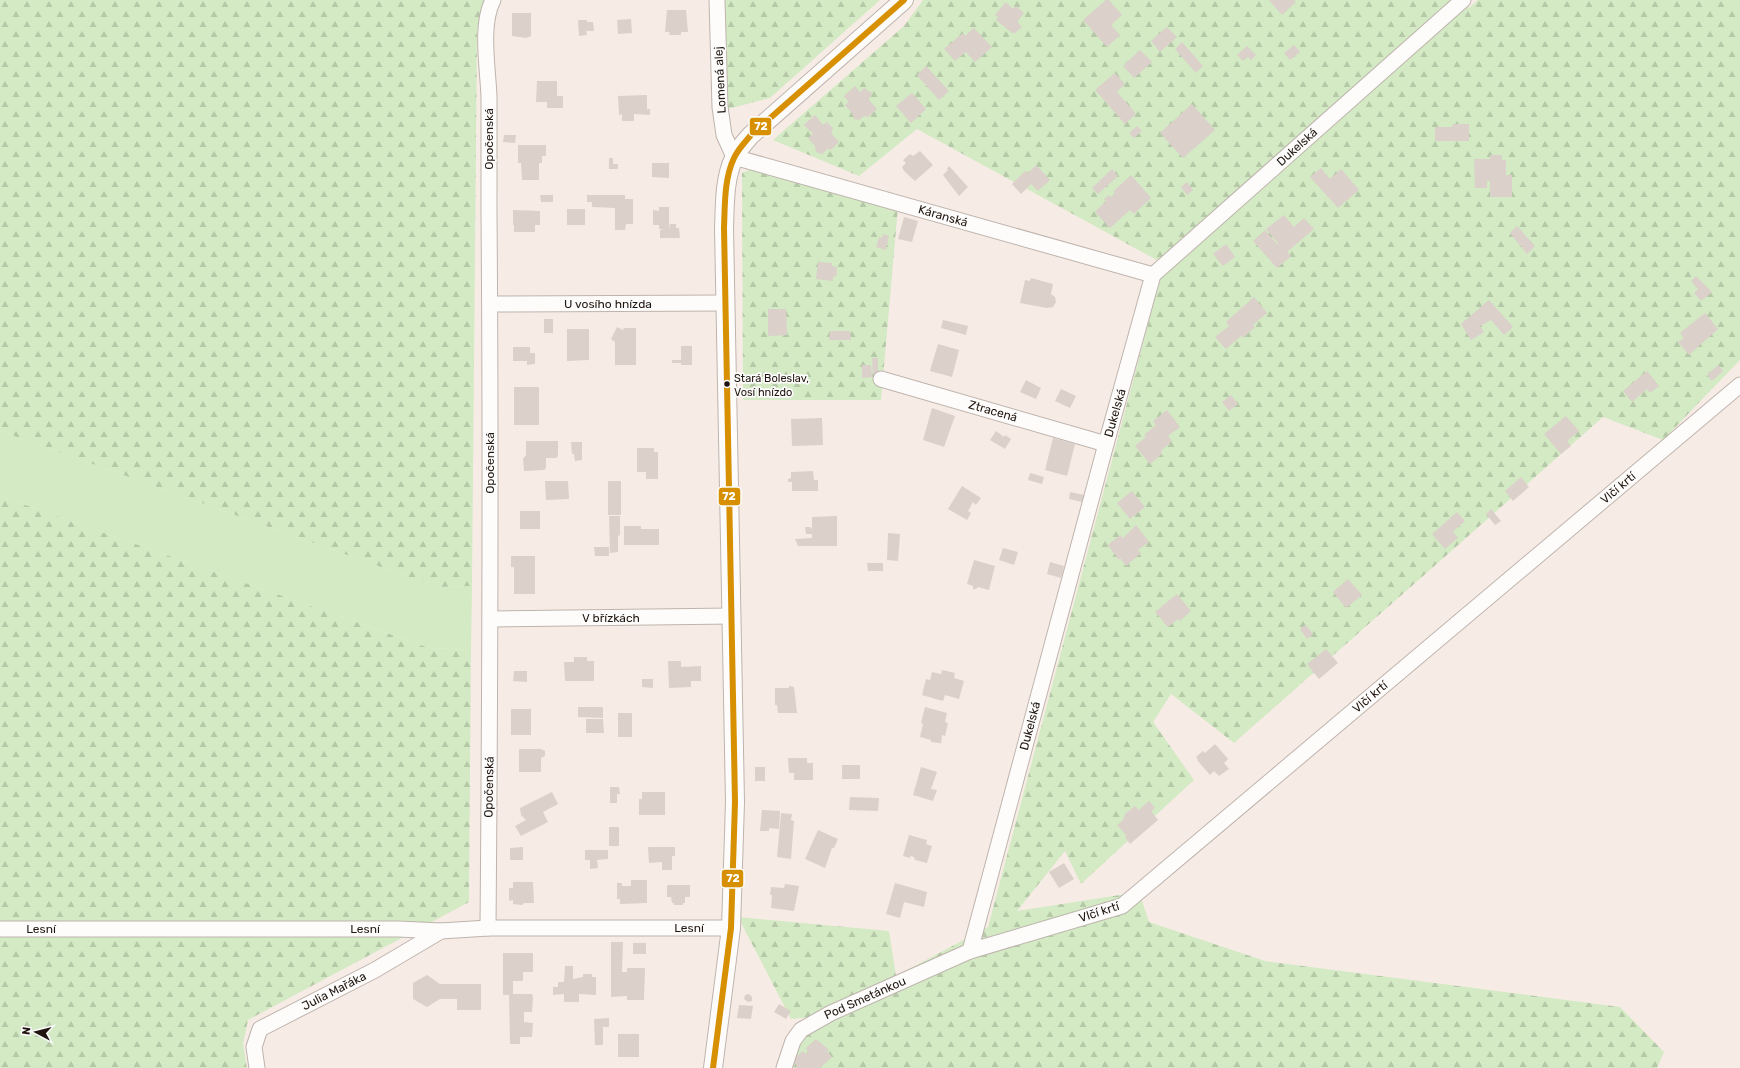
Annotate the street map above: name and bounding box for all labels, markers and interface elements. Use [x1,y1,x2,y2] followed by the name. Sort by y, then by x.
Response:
[711,46,729,114] street label: Lomená alej
[482,108,496,170] street label: Opočenská
[749,117,772,136] line badge: 72
[754,120,768,133] text: 72
[1274,125,1320,169] street label: Dukelská
[917,202,969,230] street label: Káranská
[564,297,652,311] street label: U vosího hnízda
[734,372,809,399] place label: Stará Boleslav, Vosí hnízdo
[722,379,732,389] marker: Stará Boleslav, Vosí hnízdo
[1101,387,1129,439] street label: Dukelská
[967,397,1019,425] street label: Ztracená
[483,432,497,494] street label: Opočenská
[1598,469,1639,507] street label: Vlčí krtí
[718,487,741,506] line badge: 72
[722,490,736,503] text: 72
[582,611,640,625] street label: V břízkách
[1350,678,1391,716] street label: Vlčí krtí
[1017,700,1043,752] street label: Dukelská
[481,756,497,818] street label: Opočenská
[721,869,744,888] line badge: 72
[726,872,740,885] text: 72
[1077,899,1122,925] street label: Vlčí krtí
[674,921,705,935] street label: Lesní
[26,922,57,936] street label: Lesní
[350,922,381,936] street label: Lesní
[300,969,368,1013] street label: Julia Mařáka
[822,974,908,1022] street label: Pod Smetánkou
[16,1012,56,1052] north arrow
[20,1026,34,1036] text: N

